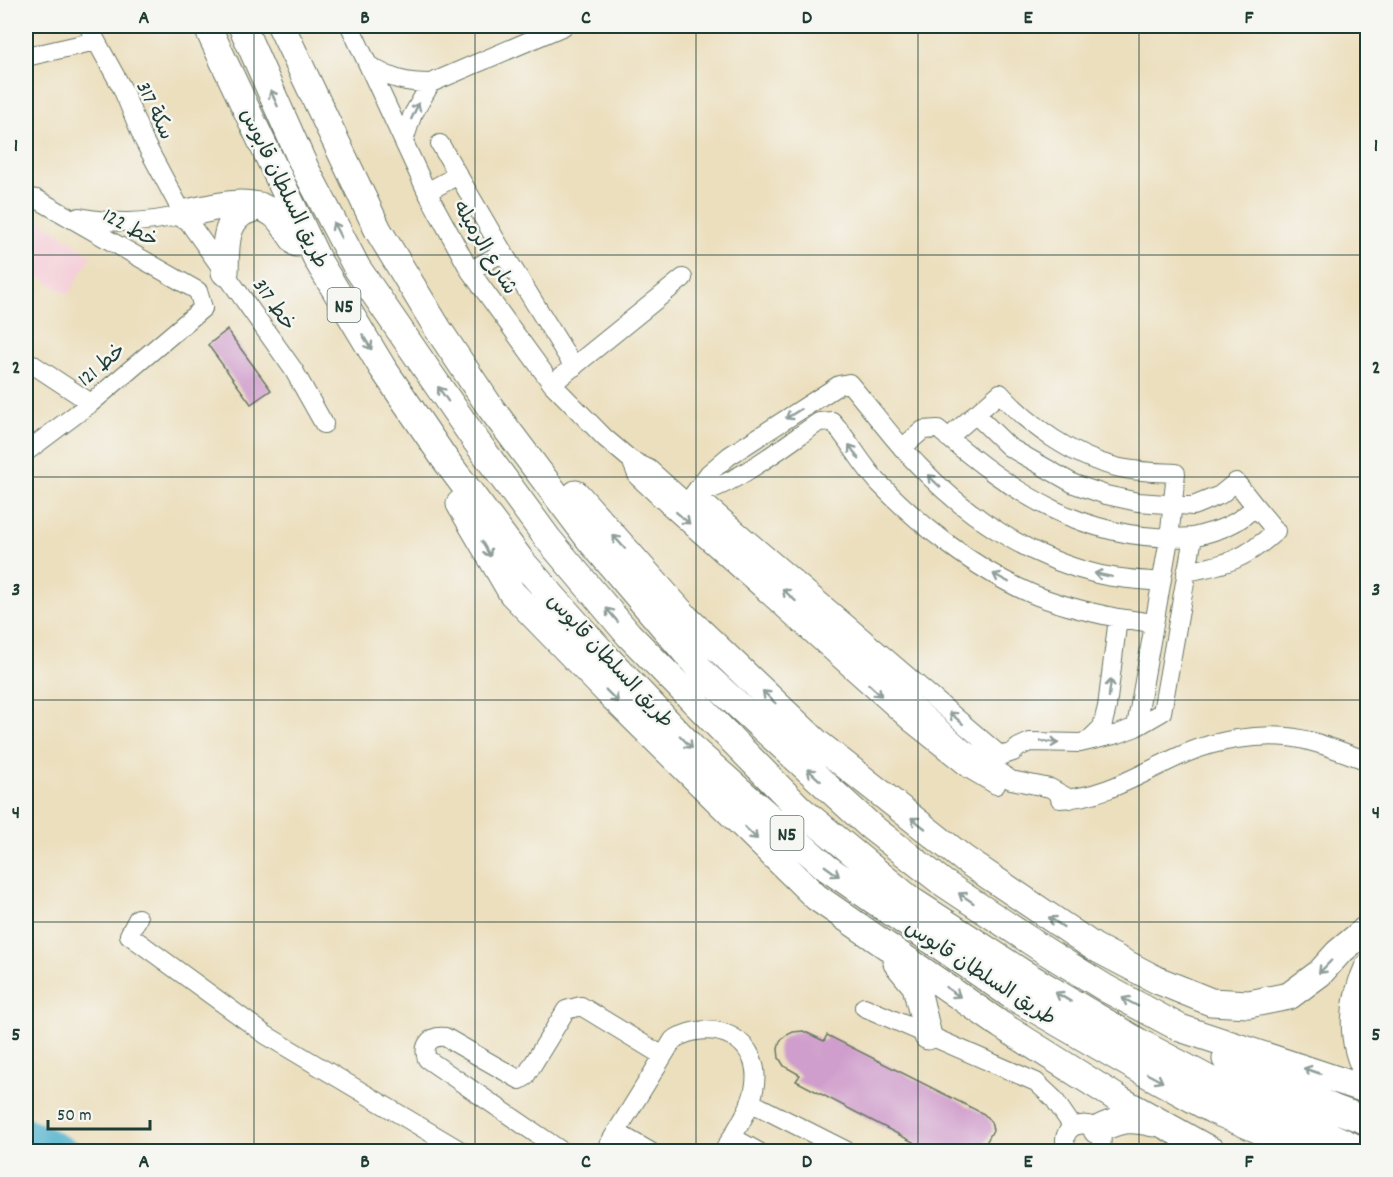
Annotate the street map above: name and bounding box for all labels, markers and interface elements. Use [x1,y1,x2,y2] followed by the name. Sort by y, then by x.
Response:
[139,5,150,33] text: A
[360,5,370,33] text: B
[581,5,591,33] text: C
[802,5,813,33] text: D
[1023,5,1033,33] text: E
[1245,5,1255,33] text: F
[127,77,180,146] street label: سكة 317
[267,89,279,107] one-way arrow
[410,102,421,120] one-way arrow
[230,104,334,275] street label: طريق السلطان قابوس
[14,133,18,161] text: 1
[1374,133,1378,161] text: 1
[443,196,523,301] street label: شارع الرميله
[96,202,163,257] street label: خط 122
[331,222,343,239] one-way arrow
[243,273,302,338] street label: خط 317
[328,288,360,322] road number: N5
[361,333,373,350] one-way arrow
[72,337,134,395] street label: خط 121
[12,355,20,383] text: 2
[1372,355,1380,383] text: 2
[437,386,449,402] one-way arrow
[784,407,801,420] one-way arrow
[848,444,860,460] one-way arrow
[927,474,942,488] one-way arrow
[675,511,690,525] one-way arrow
[612,535,626,550] one-way arrow
[480,540,492,557] one-way arrow
[1093,569,1113,580] one-way arrow
[993,572,1010,584] one-way arrow
[12,577,20,605] text: 3
[1372,577,1380,605] text: 3
[538,588,680,736] street label: طريق السلطان قابوس
[781,588,796,602] one-way arrow
[605,608,619,623] one-way arrow
[1104,678,1115,698] one-way arrow
[867,683,882,697] one-way arrow
[605,689,620,703] one-way arrow
[762,691,777,705] one-way arrow
[949,711,964,725] one-way arrow
[679,734,694,749] one-way arrow
[1039,737,1059,748] one-way arrow
[807,768,822,782] one-way arrow
[12,800,20,828] text: 4
[1372,800,1380,828] text: 4
[770,816,804,850] road number: N5
[910,816,926,829] one-way arrow
[744,826,759,840] one-way arrow
[823,865,839,878] one-way arrow
[958,892,974,904] one-way arrow
[898,914,1061,1035] street label: طريق السلطان قابوس
[1047,915,1064,928] one-way arrow
[1317,960,1332,975] one-way arrow
[944,986,961,999] one-way arrow
[1055,991,1072,1003] one-way arrow
[1122,996,1140,1007] one-way arrow
[11,1022,21,1050] text: 5
[1371,1022,1381,1050] text: 5
[1303,1065,1322,1076] one-way arrow
[1146,1072,1163,1084] one-way arrow
[48,1093,150,1131] scale bar
[57,1104,92,1129] text: 50 m
[139,1149,150,1177] text: A
[360,1149,370,1177] text: B
[581,1149,591,1177] text: C
[802,1149,813,1177] text: D
[1023,1149,1033,1177] text: E
[1245,1149,1255,1177] text: F

